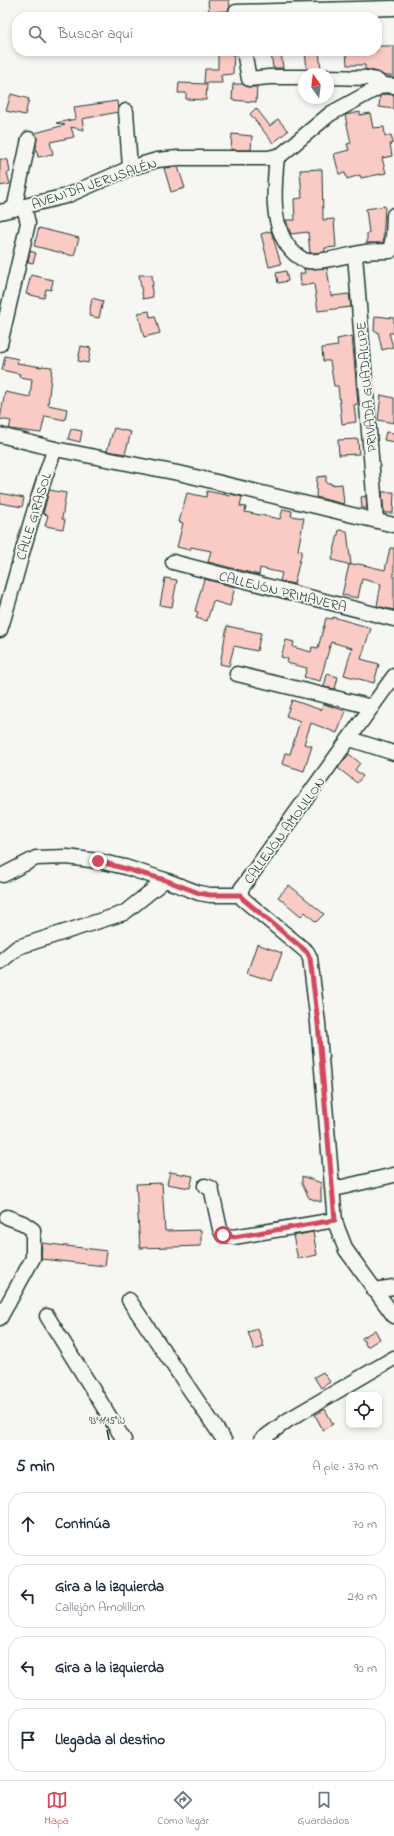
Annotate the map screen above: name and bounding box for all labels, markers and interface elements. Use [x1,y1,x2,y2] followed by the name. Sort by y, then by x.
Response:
[12,12,382,56] search box
[26,23,48,45] icon: search
[58,23,133,45] text: Buscar aquí
[298,68,334,104] north arrow
[29,153,160,216] street label: AVENIDA JERUSALÉN
[351,321,384,453] street label: PRIVADA GUADALUPE
[11,469,58,563] street label: CALLE GIRASOL
[217,566,349,618] street label: CALLEJÓN PRIMAVERA
[239,773,331,889] street label: CALLEJÓN AMOLILLON
[89,852,107,870] route end
[214,1226,232,1244] route start
[346,1392,382,1428] map controls
[346,1392,382,1428] button: locate
[89,1414,125,1429] text: 93°11'15"W
[16,1454,55,1479] text: 5 min
[313,1457,378,1476] text: A pie · 370 m
[17,1513,39,1535] icon: ahead
[55,1513,110,1535] text: Continúa
[353,1515,377,1534] text: 70 m
[55,1576,164,1598] text: Gira a la izquierda
[17,1585,39,1607] icon: left
[347,1587,377,1606] text: 210 m
[55,1598,145,1617] text: Callejón Amolillon
[17,1657,39,1679] icon: left
[55,1657,164,1679] text: Gira a la izquierda
[354,1659,377,1678] text: 90 m
[17,1729,39,1751] icon: arrive
[55,1729,165,1751] text: Llegada al destino
[44,1789,69,1829] tab: Mapa
[157,1789,209,1829] tab: Cómo llegar
[298,1789,350,1829] tab: Guardados

